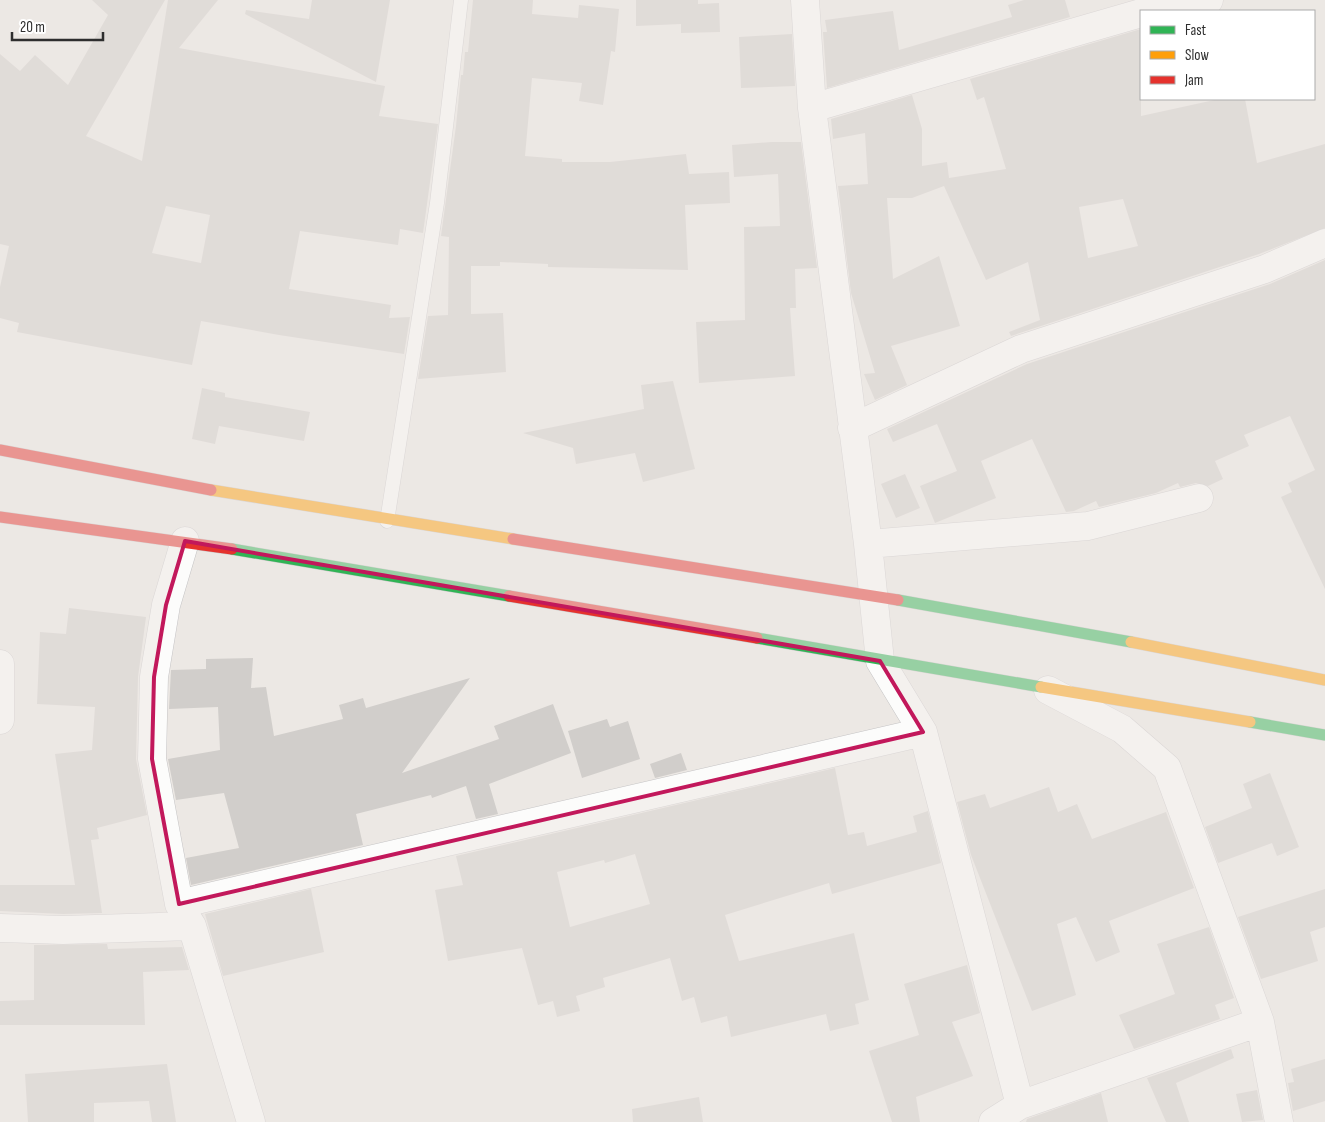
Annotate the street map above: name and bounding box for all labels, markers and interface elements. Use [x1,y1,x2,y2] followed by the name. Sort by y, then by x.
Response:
[12,10,104,42] scale bar
[1140,10,1315,100] legend
[20,18,45,37] text: 20 m
[1185,21,1207,40] text: Fast
[1185,46,1209,65] text: Slow
[1184,71,1203,90] text: Jam

